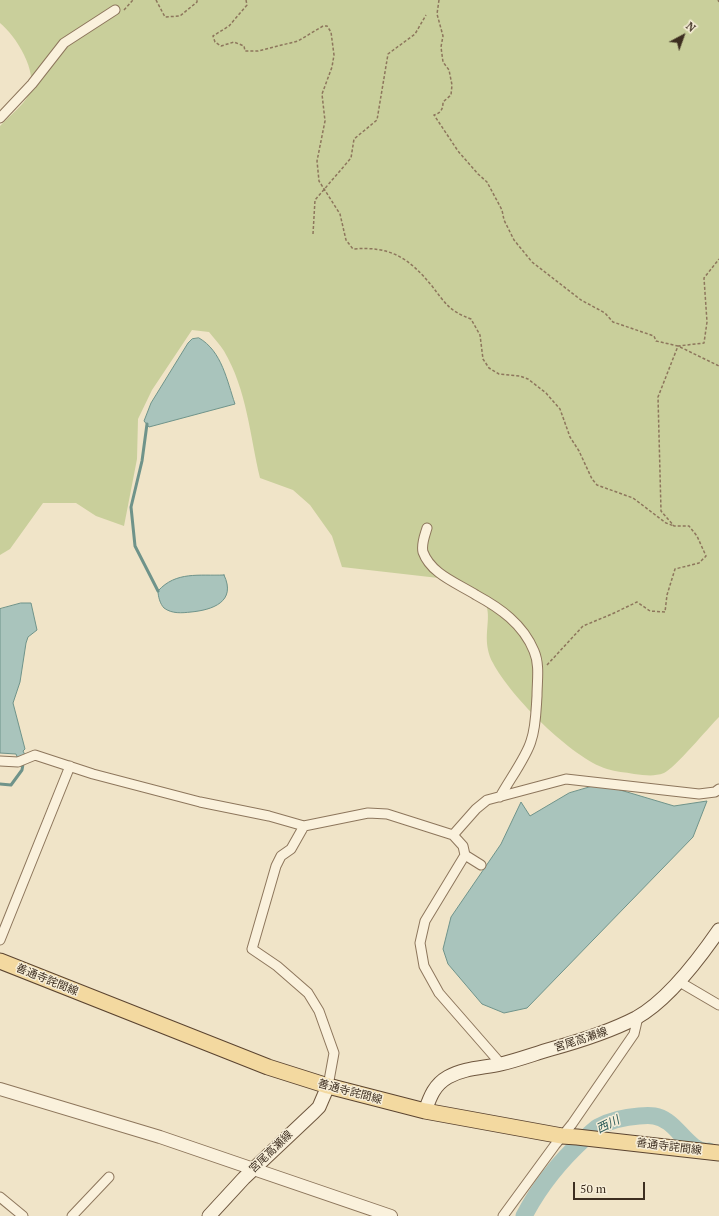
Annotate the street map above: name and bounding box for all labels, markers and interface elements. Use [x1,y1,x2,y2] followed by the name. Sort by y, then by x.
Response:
[663,16,703,56] north arrow
[683,19,699,35] text: N
[14,962,80,998] street label: 善通寺詫間線
[553,1025,609,1055] street label: 宮尾高瀬線
[316,1077,384,1107] street label: 善通寺詫間線
[594,1113,622,1137] water label: 西川
[247,1128,295,1176] street label: 宮尾高瀬線
[635,1136,703,1158] street label: 善通寺詫間線
[575,1174,647,1200] scale bar
[580,1181,606,1196] text: 50 m

